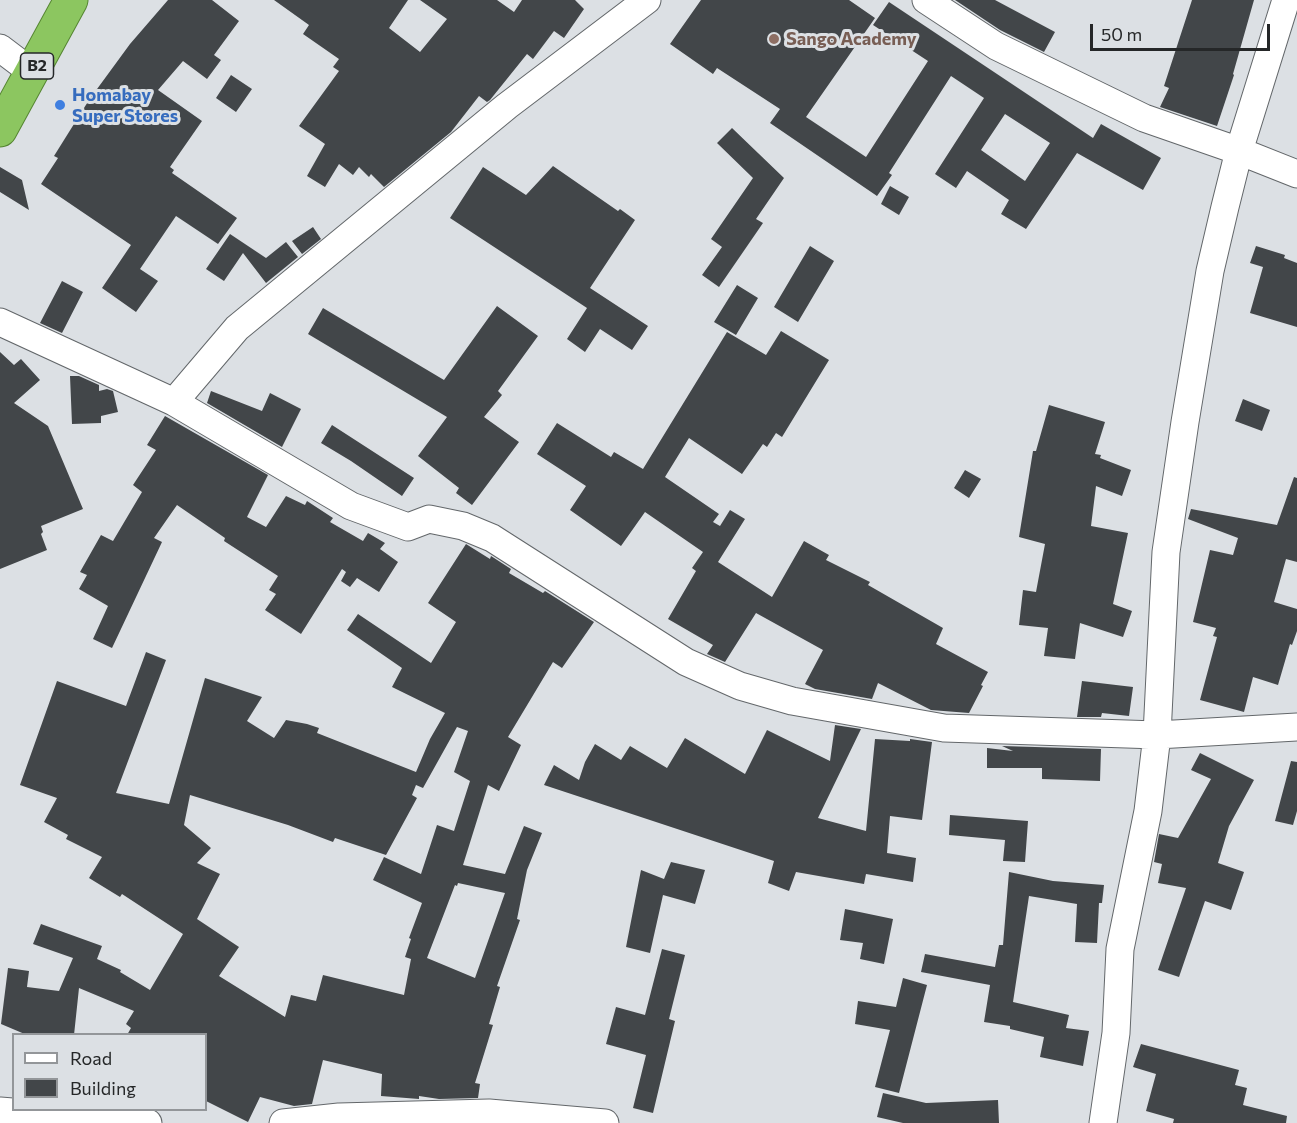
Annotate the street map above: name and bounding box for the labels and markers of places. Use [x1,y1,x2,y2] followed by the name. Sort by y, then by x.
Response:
[786,28,917,50] place label: Sango Academy
[767,32,781,46] marker: Sango Academy
[72,84,178,127] place label: Homabay Super Stores
[53,98,67,112] marker: Homabay Super Stores

